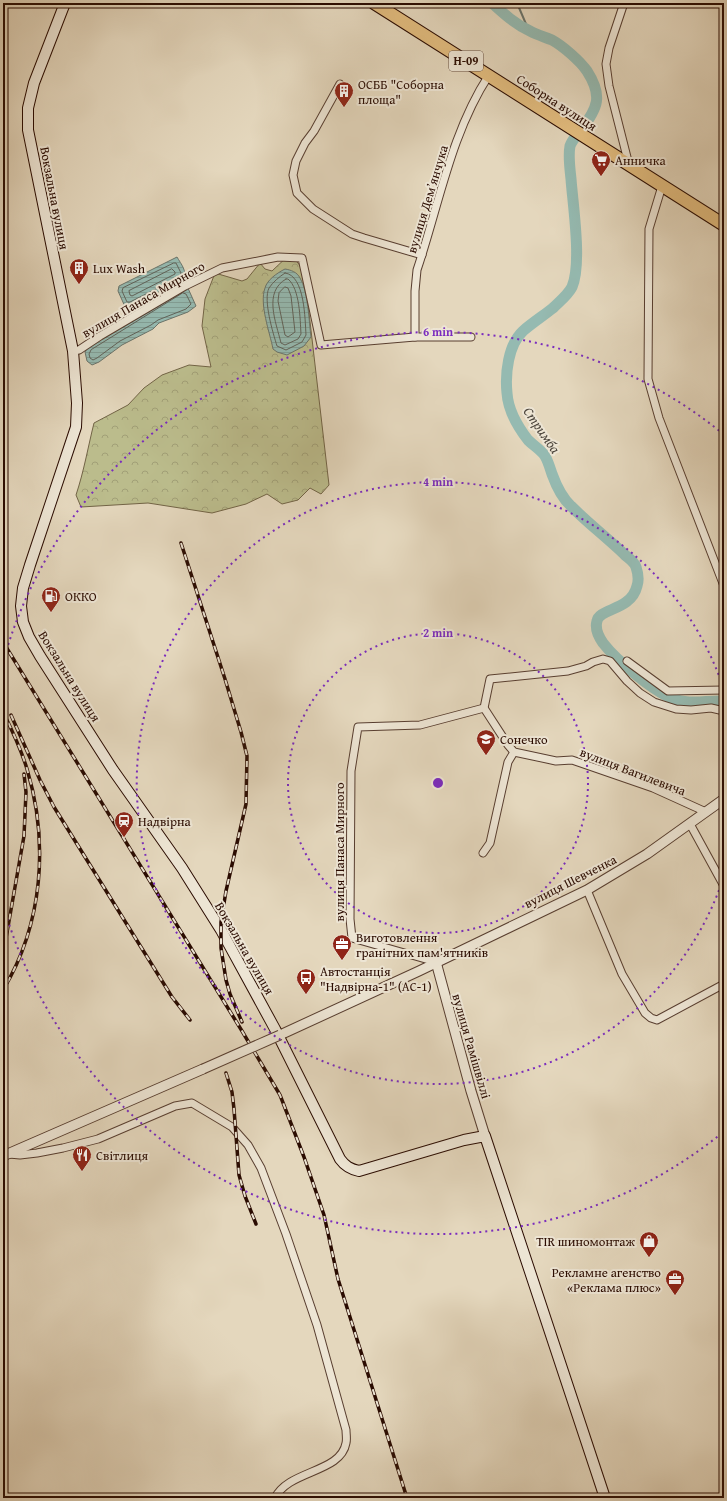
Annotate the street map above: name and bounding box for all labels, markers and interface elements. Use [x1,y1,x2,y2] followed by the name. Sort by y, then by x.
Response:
[449,51,483,71] road number: Н-09
[513,69,601,136] street label: Соборна вулиця
[358,75,445,109] place label: ОСББ "Соборна площа"
[333,80,355,108] building icon: ОСББ "Соборна площа"
[402,142,453,256] street label: вулиця Демʼянчука
[35,145,74,252] street label: Вокзальна вулиця
[590,149,612,177] supermarket icon: Анничка
[615,151,666,170] place label: Анничка
[78,256,209,342] street label: вулиця Панаса Мирного
[68,257,90,285] building icon: Lux Wash
[93,259,146,278] place label: Lux Wash
[423,323,453,340] text: 6 min
[519,403,566,458] water label: Стримба
[423,473,453,490] text: 4 min
[40,585,62,613] fuel station icon: ОККО
[65,587,97,606] place label: ОККО
[423,624,453,641] text: 2 min
[34,627,105,726] street label: Вокзальна вулиця
[475,728,497,756] school or university icon: Сонечко
[500,730,548,749] place label: Сонечко
[577,743,689,801] street label: вулиця Вагилевича
[431,776,445,790] centre of rings
[330,782,349,922] street label: вулиця Панаса Мирного
[113,810,135,838] station icon: Надвірна
[138,812,191,831] place label: Надвірна
[521,850,621,913] street label: вулиця Шевченка
[210,898,279,999] street label: Вокзальна вулиця
[356,928,488,962] place label: Виготовлення гранітних пам'ятників
[331,933,353,961] office icon: Виготовлення гранітних пам'ятників
[320,962,432,996] place label: Автостанція "Надвірна-1" (АС-1)
[295,967,317,995] bus stop icon: Автостанція "Надвірна-1" (АС-1)
[447,991,496,1101] street label: вулиця Рамішвіллі
[71,1144,93,1172] restaurant icon: Світлиця
[96,1146,149,1165] place label: Світлиця
[638,1230,660,1258] shop icon: TIR шиномонтаж
[536,1232,635,1251] place label: TIR шиномонтаж
[552,1263,661,1297] place label: Рекламне агенство «Реклама плюс»
[664,1268,686,1296] office icon: Рекламне агенство «Реклама плюс»

